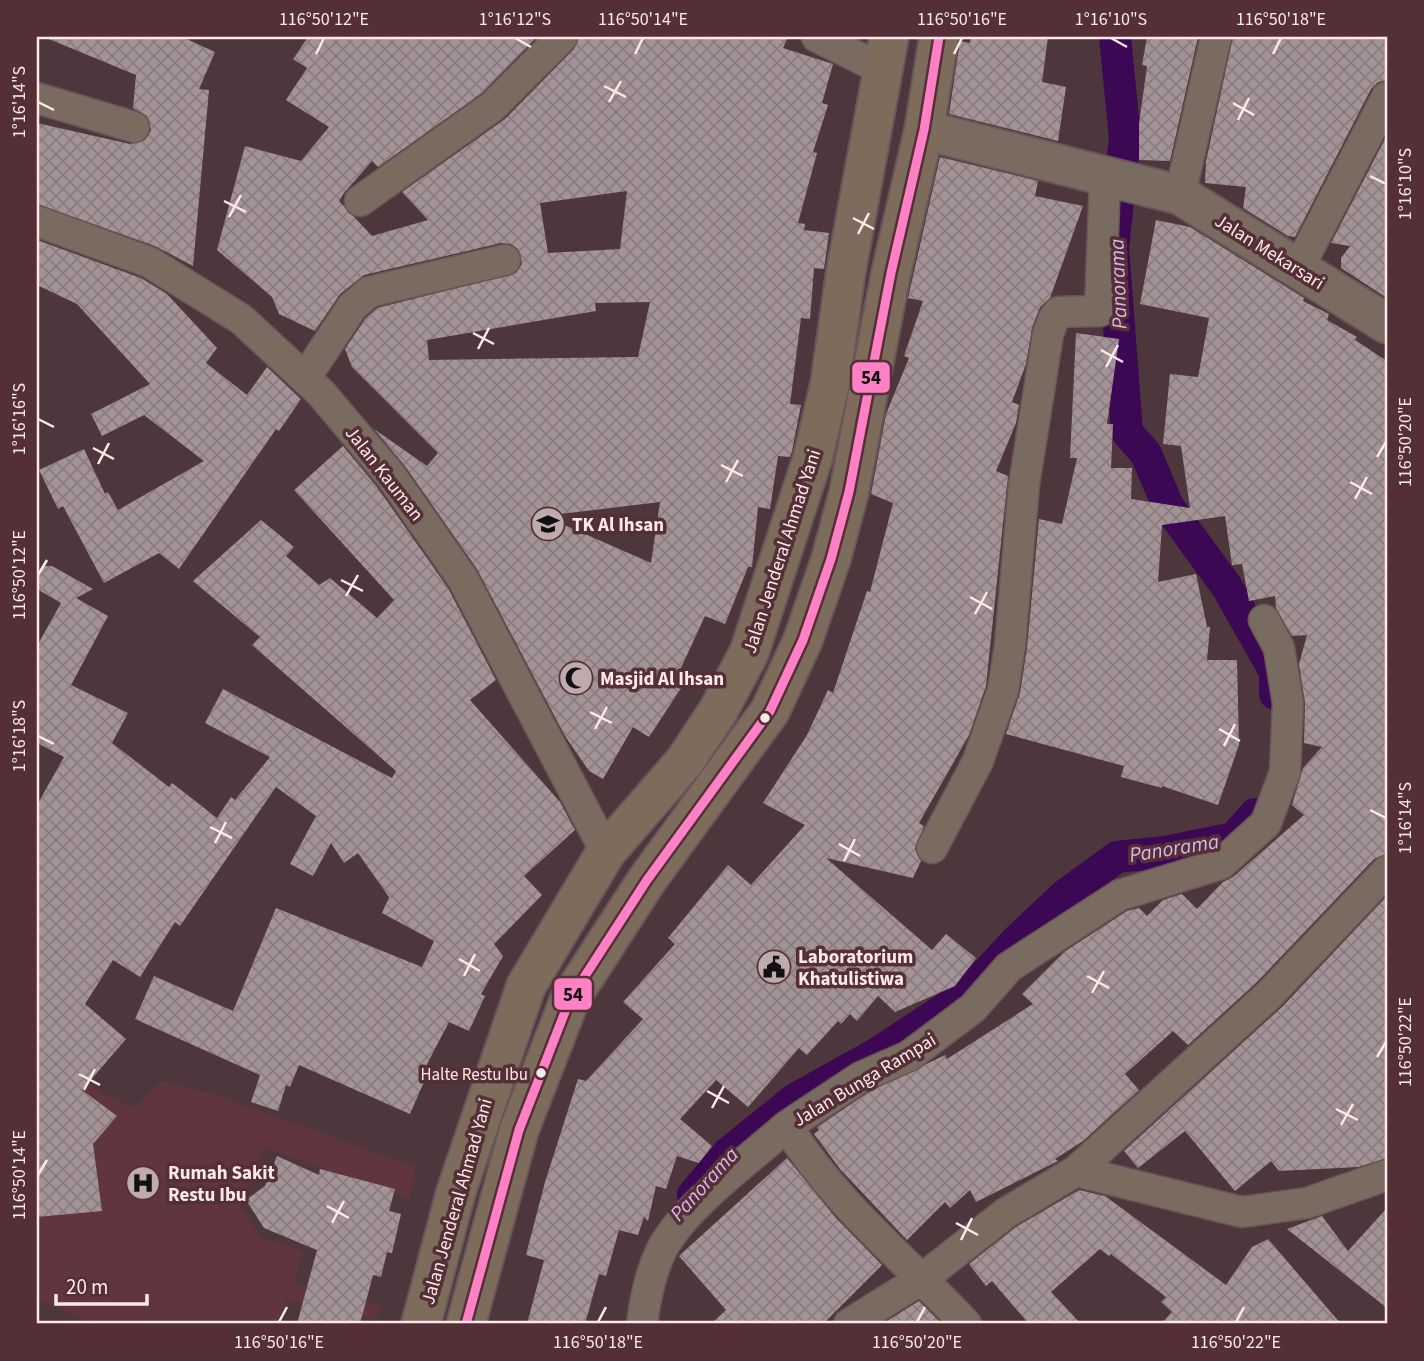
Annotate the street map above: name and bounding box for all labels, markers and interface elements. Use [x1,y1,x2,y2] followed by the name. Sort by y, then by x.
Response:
[279,7,369,32] text: 116°50'12"E
[479,7,551,32] text: 1°16'12"S
[598,7,688,32] text: 116°50'14"E
[917,7,1007,32] text: 116°50'16"E
[1075,7,1147,32] text: 1°16'10"S
[1236,7,1326,32] text: 116°50'18"E
[7,66,32,138] text: 1°16'14"S
[1393,148,1418,220] text: 1°16'10"S
[1209,208,1329,297] street label: Jalan Mekarsari
[1101,238,1135,330] water label: Panorama
[851,361,891,394] line badge: 54
[861,365,881,392] text: 54
[7,383,32,455] text: 1°16'16"S
[1393,397,1418,487] text: 116°50'20"E
[338,421,430,527] street label: Jalan Kauman
[737,446,828,657] street label: Jalan Jenderal Ahmad Yani
[529,505,567,543] school or university icon: TK Al Ihsan
[572,512,664,539] place label: TK Al Ihsan
[7,530,32,620] text: 116°50'12"E
[557,659,595,697] mosque icon: Masjid Al Ihsan
[600,666,724,693] place label: Masjid Al Ihsan
[7,700,32,772] text: 1°16'18"S
[758,711,772,725] unlabelled marker
[1393,782,1418,854] text: 1°16'14"S
[1127,826,1221,870] water label: Panorama
[798,944,913,993] place label: Laboratorium Khatulistiwa
[755,948,793,986] public building icon: Laboratorium Khatulistiwa
[553,977,593,1011] line badge: 54
[563,982,583,1009] text: 54
[1393,997,1418,1087] text: 116°50'22"E
[788,1027,941,1134] street label: Jalan Bunga Rampai
[420,1063,528,1087] place label: Halte Restu Ibu
[534,1066,548,1080] marker: Halte Restu Ibu
[415,1095,500,1308] street label: Jalan Jenderal Ahmad Yani
[7,1130,32,1220] text: 116°50'14"E
[663,1140,745,1228] water label: Panorama
[168,1160,275,1209] place label: Rumah Sakit Restu Ibu
[124,1164,162,1202] hospital icon: Rumah Sakit Restu Ibu
[56,1263,147,1307] scale bar
[66,1272,108,1302] text: 20 m
[234,1330,324,1355] text: 116°50'16"E
[553,1330,643,1355] text: 116°50'18"E
[872,1330,962,1355] text: 116°50'20"E
[1191,1330,1281,1355] text: 116°50'22"E

